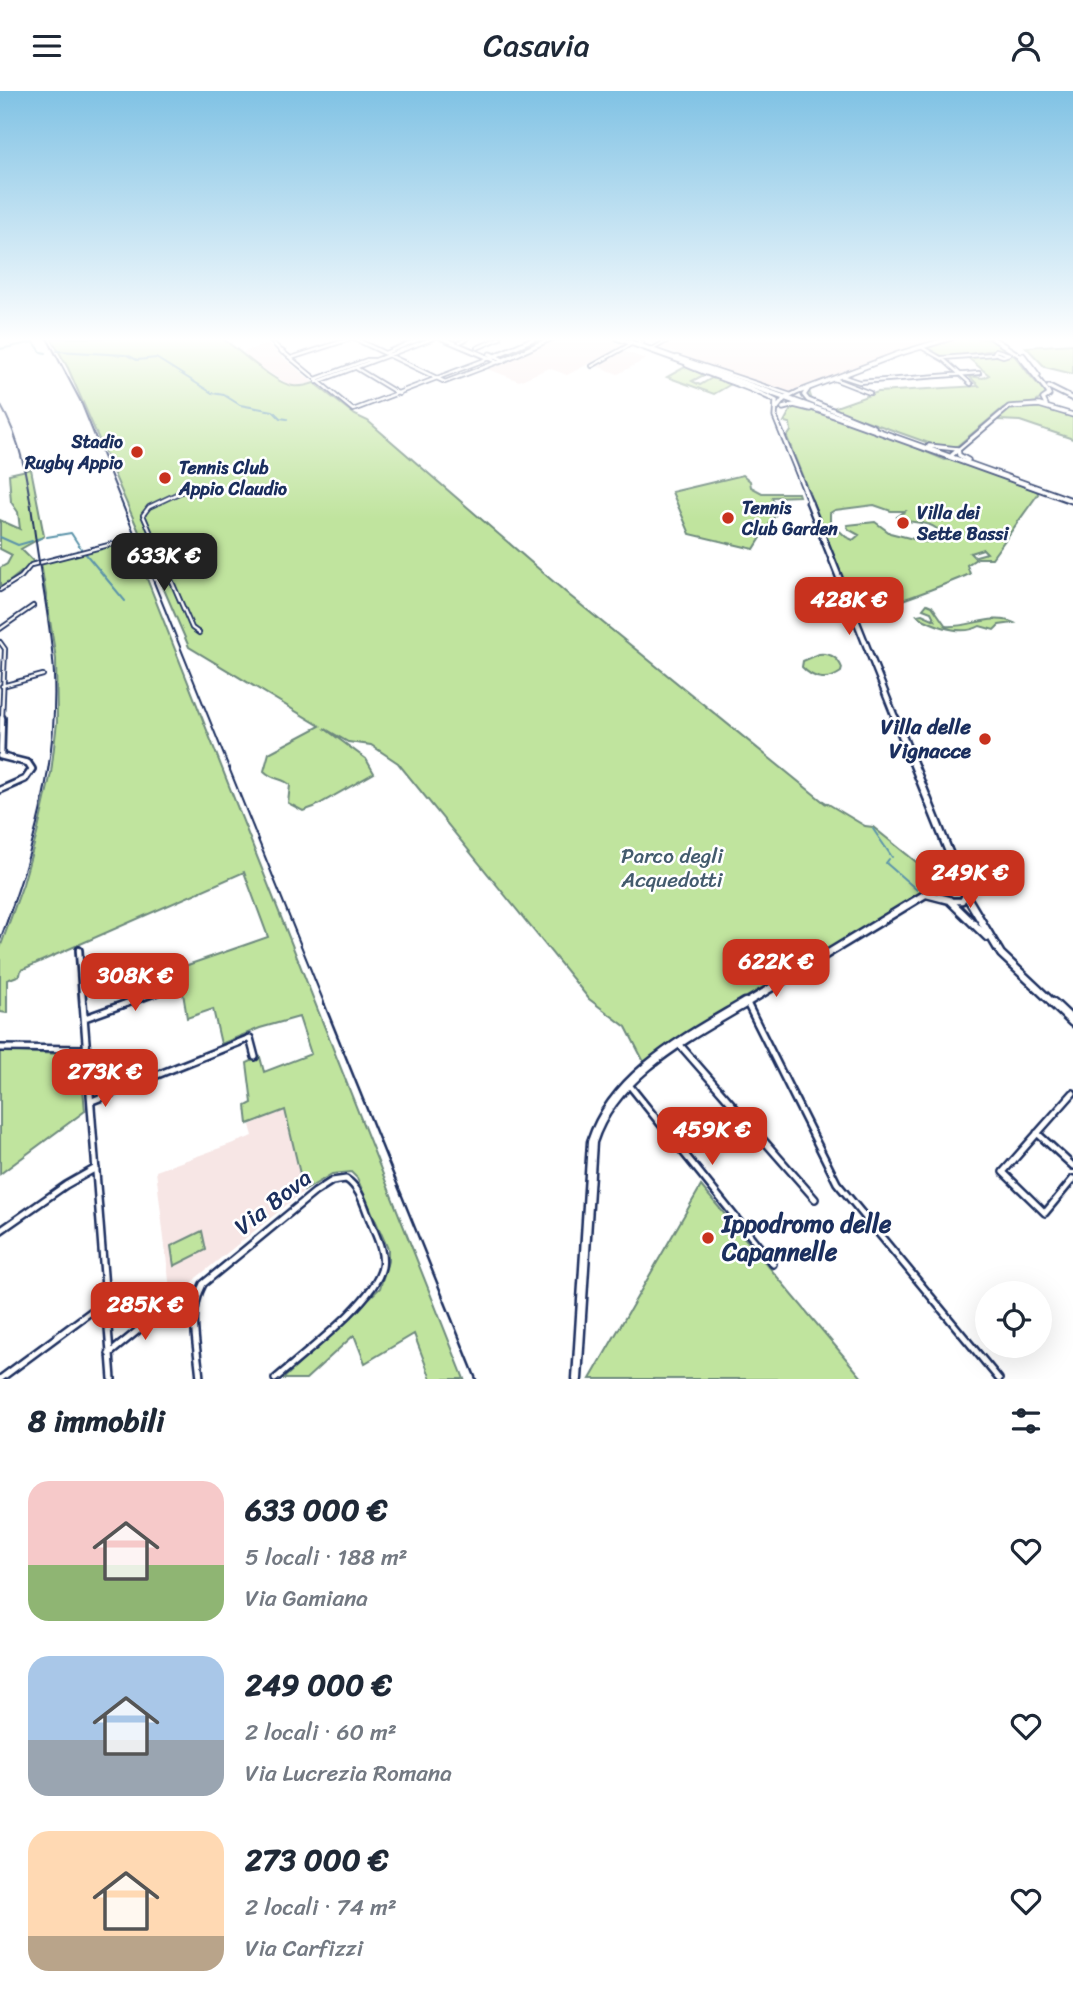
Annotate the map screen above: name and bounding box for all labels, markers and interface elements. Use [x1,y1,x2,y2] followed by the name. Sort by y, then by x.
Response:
[483,17,590,74] text: Casavia
[28,27,66,65] icon: menu
[1007,27,1045,65] icon: person
[24,426,124,479] place label: Stadio Rugby Appio
[129,444,145,460] marker: Stadio Rugby Appio
[178,452,287,505] place label: Tennis Club Appio Claudio
[157,470,173,486] marker: Tennis Club Appio Claudio
[741,492,838,545] place label: Tennis Club Garden
[916,497,1009,550] place label: Villa dei Sette Bassi
[720,510,736,526] marker: Tennis Club Garden
[895,515,911,531] marker: Villa dei Sette Bassi
[107,533,221,593] pin: 633K €
[127,535,201,576] text: 633K €
[792,577,906,637] pin: 428K €
[811,579,887,620] text: 428K €
[881,708,972,770] place label: Villa delle Vignacce
[977,731,993,747] marker: Villa delle Vignacce
[620,837,724,899] park label: Parco degli Acquedotti
[913,851,1027,910] pin: 249K €
[931,852,1009,893] text: 249K €
[719,939,833,999] pin: 622K €
[739,941,813,982] text: 622K €
[78,953,192,1013] pin: 308K €
[97,955,173,996] text: 308K €
[48,1049,162,1109] pin: 273K €
[68,1051,142,1092] text: 273K €
[655,1107,769,1167] pin: 459K €
[673,1109,751,1150] text: 459K €
[225,1158,321,1246] street label: Via Bova
[720,1203,892,1273] place label: Ippodromo delle Capannelle
[700,1230,716,1246] marker: Ippodromo delle Capannelle
[975,1281,1052,1358] map controls
[975,1281,1052,1358] button: locate
[88,1283,202,1342] pin: 285K €
[107,1284,183,1325] text: 285K €
[28,1394,165,1448] text: 8 immobili
[1007,1402,1045,1440] icon: filters
[245,1483,387,1537] text: 633 000 €
[84,1509,168,1593] icon: home
[1007,1532,1045,1570] icon: heart
[245,1537,408,1578] text: 5 locali · 188 m²
[245,1578,368,1619] text: Via Gamiana
[245,1658,392,1712] text: 249 000 €
[84,1684,168,1768] icon: home
[1007,1707,1045,1745] icon: heart
[245,1712,397,1753] text: 2 locali · 60 m²
[245,1753,452,1794] text: Via Lucrezia Romana
[245,1833,388,1887] text: 273 000 €
[84,1859,168,1943] icon: home
[1007,1882,1045,1920] icon: heart
[245,1887,397,1928] text: 2 locali · 74 m²
[245,1928,363,1969] text: Via Carfizzi

